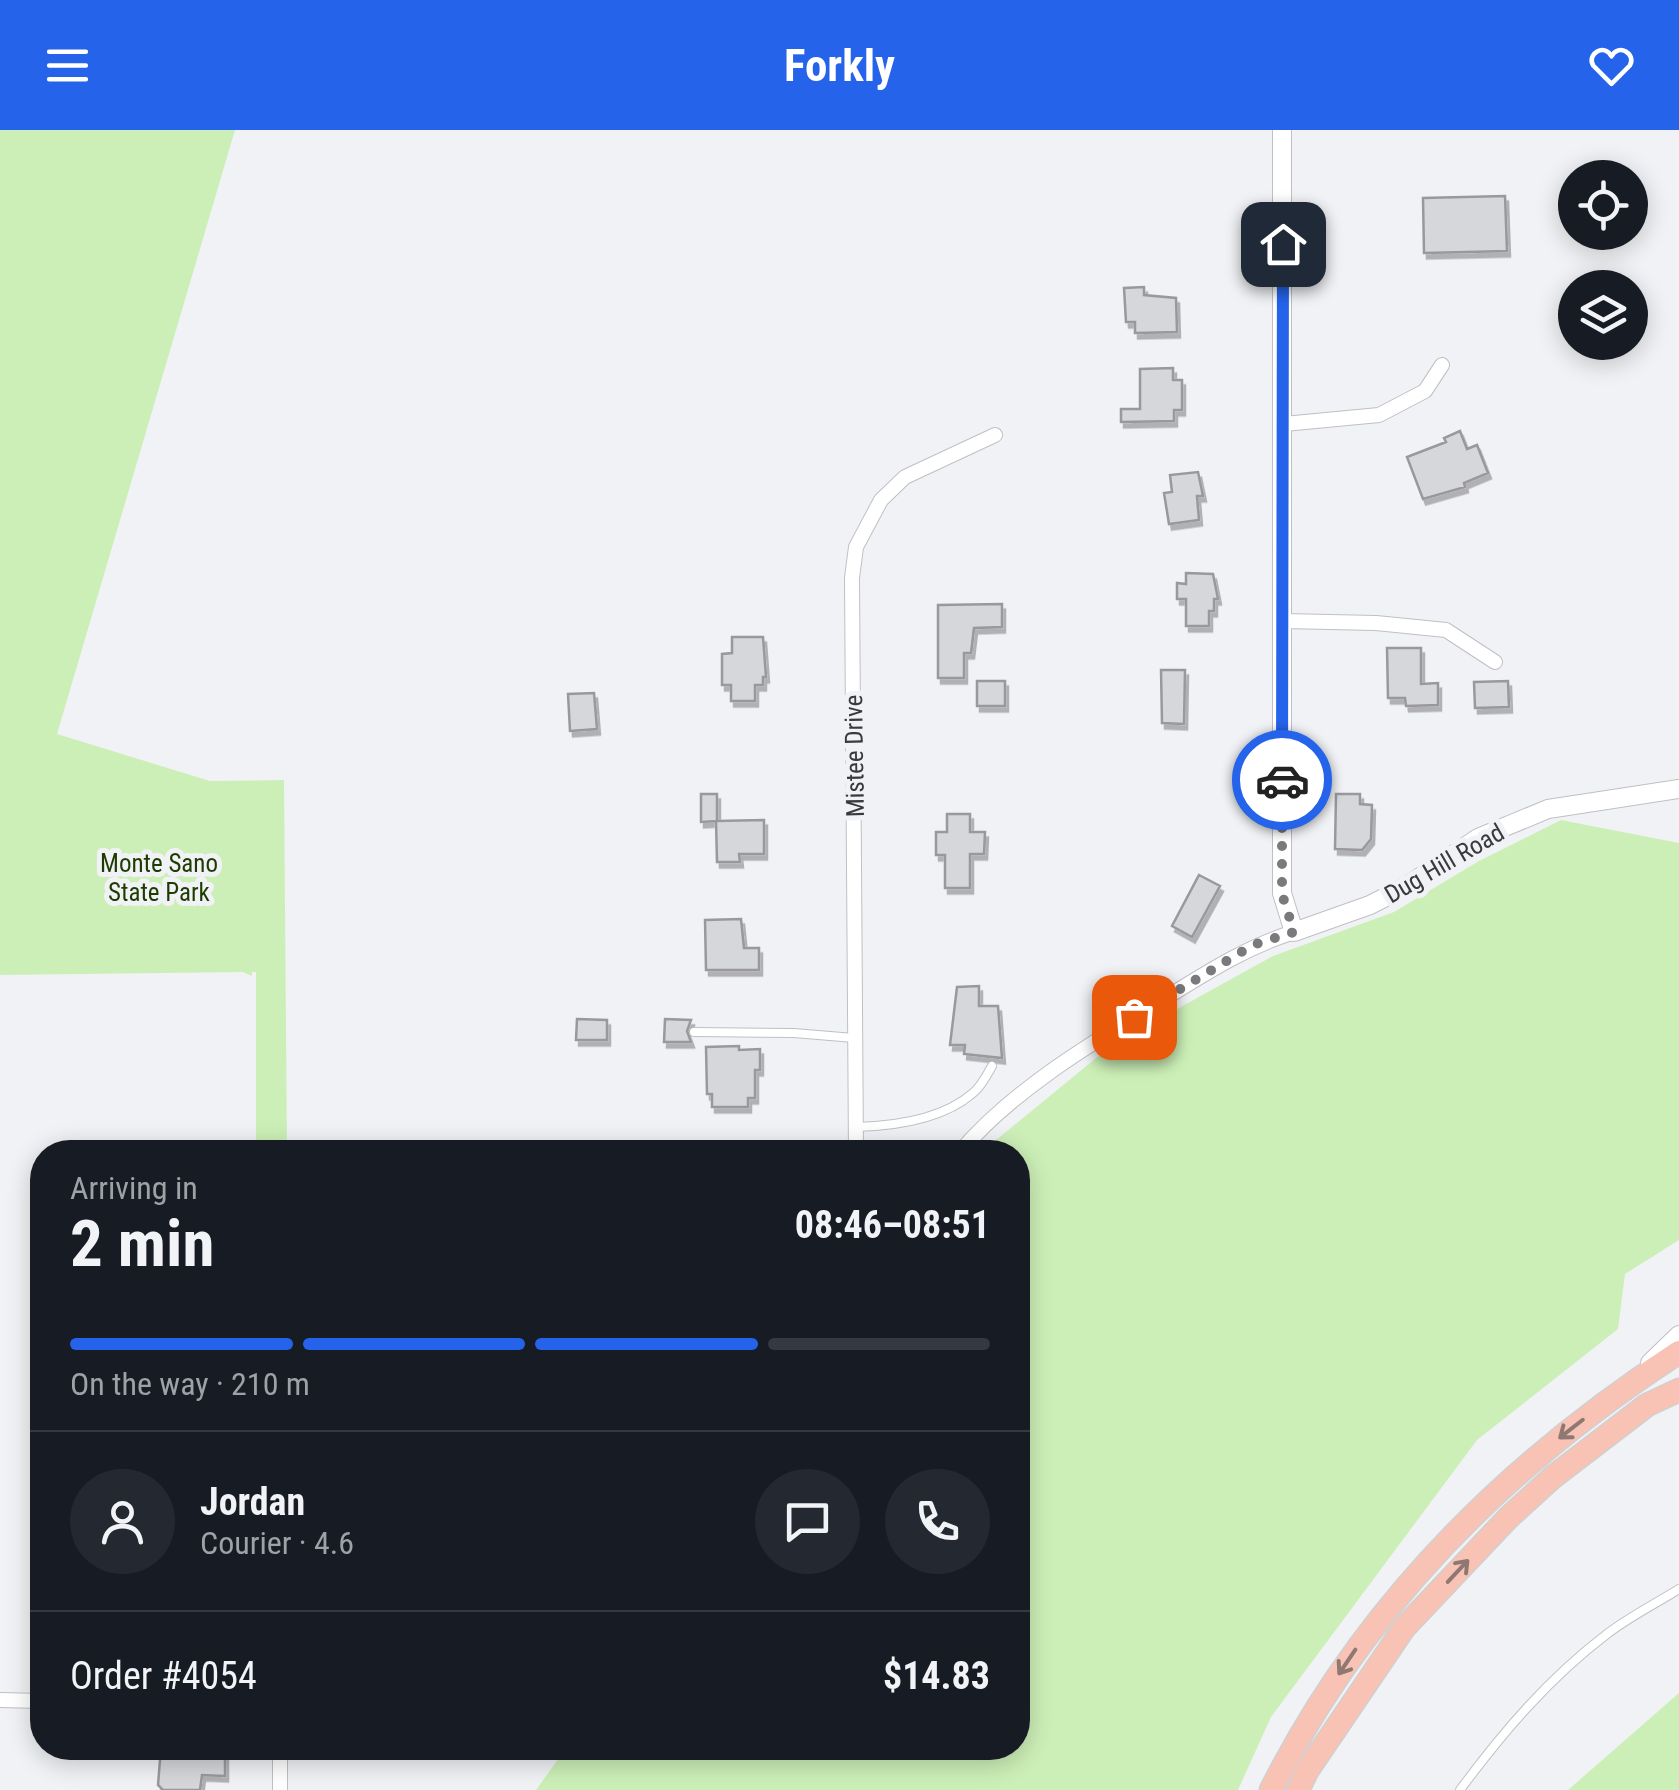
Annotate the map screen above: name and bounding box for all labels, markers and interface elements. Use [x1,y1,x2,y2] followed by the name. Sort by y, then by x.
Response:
[40,38,95,93] icon: menu
[1584,38,1639,93] icon: heart
[784,39,895,92] text: Forkly
[1558,160,1648,360] map controls
[1558,160,1648,250] button: locate
[1241,202,1326,287] pin
[1256,217,1311,272] icon: home
[1558,270,1648,360] button: layers
[839,695,870,817] street label: Mistee Drive
[1232,730,1332,830] courier
[1255,753,1310,808] icon: car
[1379,818,1509,909] street label: Dug Hill Road
[100,849,218,907] park label: Monte Sano State Park
[1092,975,1177,1060] pin
[1107,990,1162,1045] icon: bag
[70,1169,198,1207] text: Arriving in
[795,1203,990,1247] text: 08:46–08:51
[70,1206,214,1282] text: 2 min
[70,1365,310,1403] text: On the way · 210 m
[1558,1418,1585,1439] one-way arrow
[70,1469,175,1574] button: person
[755,1469,860,1574] button: chat
[885,1469,990,1574] button: phone
[200,1480,305,1524] text: Jordan
[200,1524,354,1562] text: Courier · 4.6
[1446,1560,1470,1584] one-way arrow
[1337,1647,1358,1675] one-way arrow
[70,1654,257,1698] text: Order #4054
[883,1654,990,1698] text: $14.83

